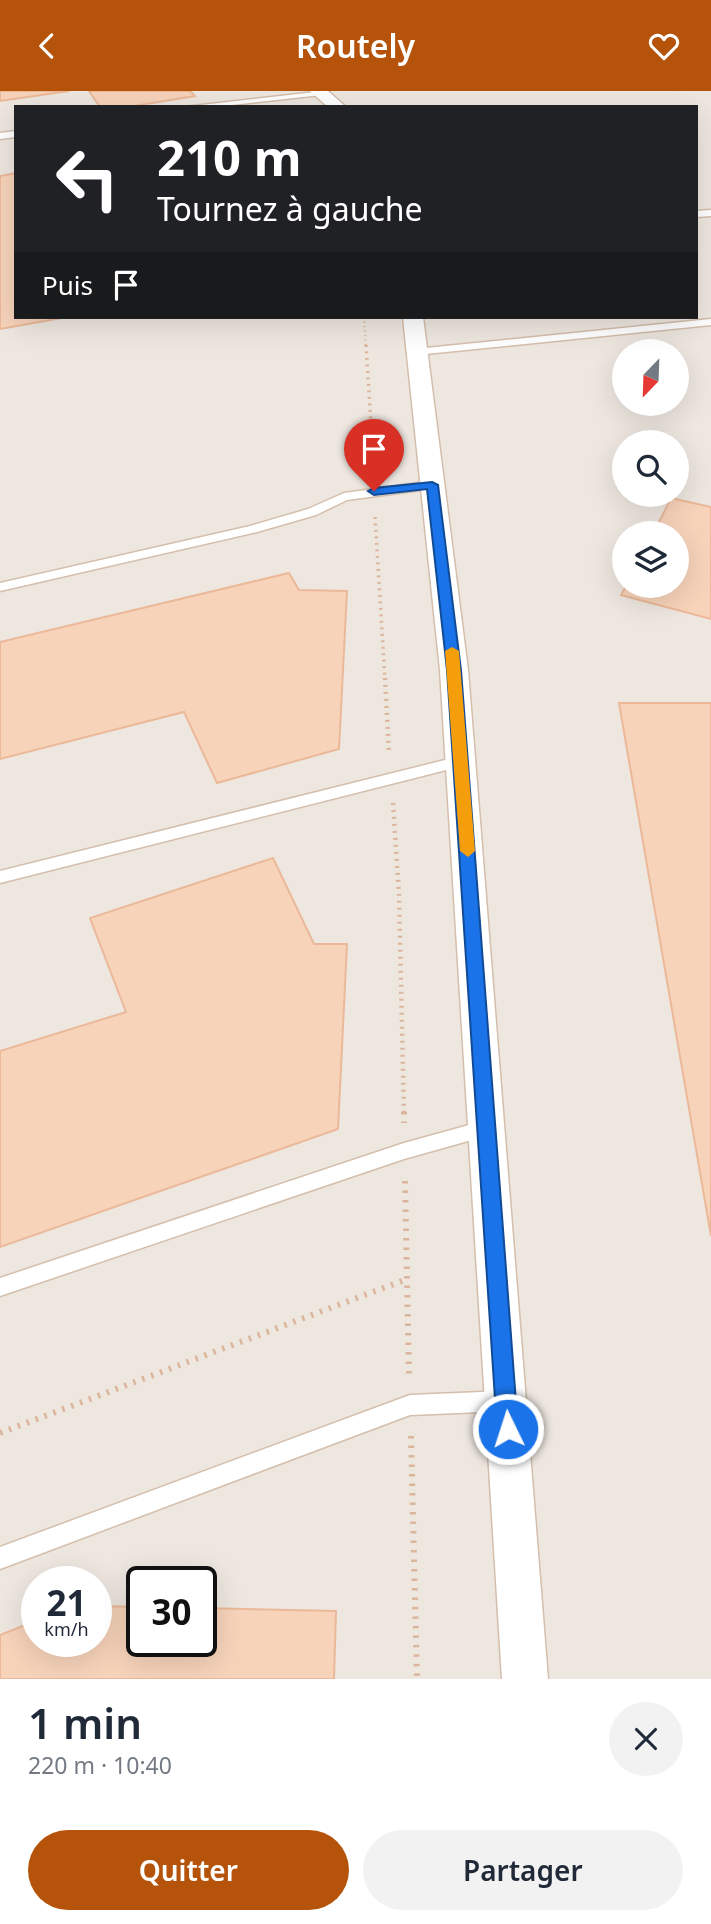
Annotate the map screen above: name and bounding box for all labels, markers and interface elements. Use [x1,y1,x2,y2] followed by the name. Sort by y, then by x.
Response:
[296,24,415,67] text: Routely
[28,27,66,65] icon: back
[645,27,683,65] icon: heart
[157,124,302,190] text: 210 m
[42,133,133,224] icon: left
[157,187,423,230] text: Tournez à gauche
[107,266,145,304] icon: arrive
[42,267,93,303] text: Puis
[612,339,690,417] north arrow
[612,339,689,598] map controls
[344,419,404,491] pin
[355,430,393,468] icon: arrive
[612,430,689,507] button: search
[612,521,689,598] button: layers
[471,1392,545,1466] position arrow
[126,1566,217,1657] speed limit sign: 30
[46,1579,87,1626] text: 21
[44,1617,89,1641] text: km/h
[28,1694,142,1751] text: 1 min
[609,1702,683,1776] button: close
[28,1749,172,1781] text: 220 m · 10:40
[28,1830,349,1910] button: Quitter
[363,1830,683,1910] button: Partager

